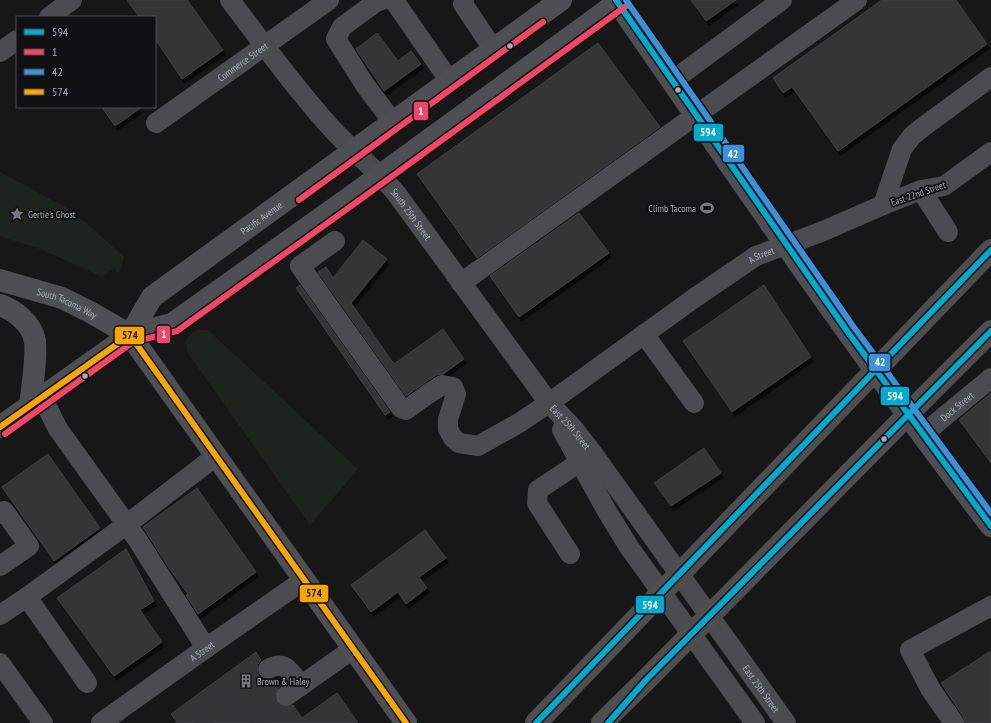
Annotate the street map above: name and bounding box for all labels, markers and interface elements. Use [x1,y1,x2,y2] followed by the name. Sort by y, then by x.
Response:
[16,16,156,108] legend
[52,24,69,39] text: 594
[215,39,271,84] street label: Commerce Street
[505,41,515,51] unlabelled marker
[52,44,57,59] text: 1
[52,64,63,79] text: 42
[52,84,69,99] text: 574
[673,85,683,95] unlabelled marker
[413,101,429,121] line badge: 1
[418,104,424,118] text: 1
[693,123,724,142] line badge: 594
[700,125,717,139] text: 594
[722,144,745,163] line badge: 42
[728,147,738,161] text: 42
[889,178,947,209] street label: East 22nd Street
[388,186,434,243] street label: South 25th Street
[238,198,285,238] street label: Pacific Avenue
[699,200,715,216] sports icon: Climb Tacoma
[648,202,696,215] place label: Climb Tacoma
[9,206,25,222] place icon: Gertie's Ghost
[28,208,76,221] place label: Gertie's Ghost
[746,244,776,267] street label: A Street
[36,285,99,322] street label: South Tacoma Way
[156,325,171,344] line badge: 1
[114,326,145,345] line badge: 574
[161,327,167,341] text: 1
[122,328,139,342] text: 574
[868,353,891,372] line badge: 42
[875,355,885,369] text: 42
[80,371,90,381] unlabelled marker
[880,386,910,406] line badge: 594
[887,389,904,403] text: 594
[938,389,977,424] street label: Dock Street
[547,402,593,452] street label: East 25th Street
[879,434,889,444] unlabelled marker
[299,584,329,603] line badge: 574
[306,586,323,600] text: 574
[635,595,665,614] line badge: 594
[642,598,659,612] text: 594
[187,638,217,665] street label: A Street
[739,662,783,715] street label: East 25th Street
[238,673,254,689] building icon: Brown & Haley
[257,675,309,688] place label: Brown & Haley

